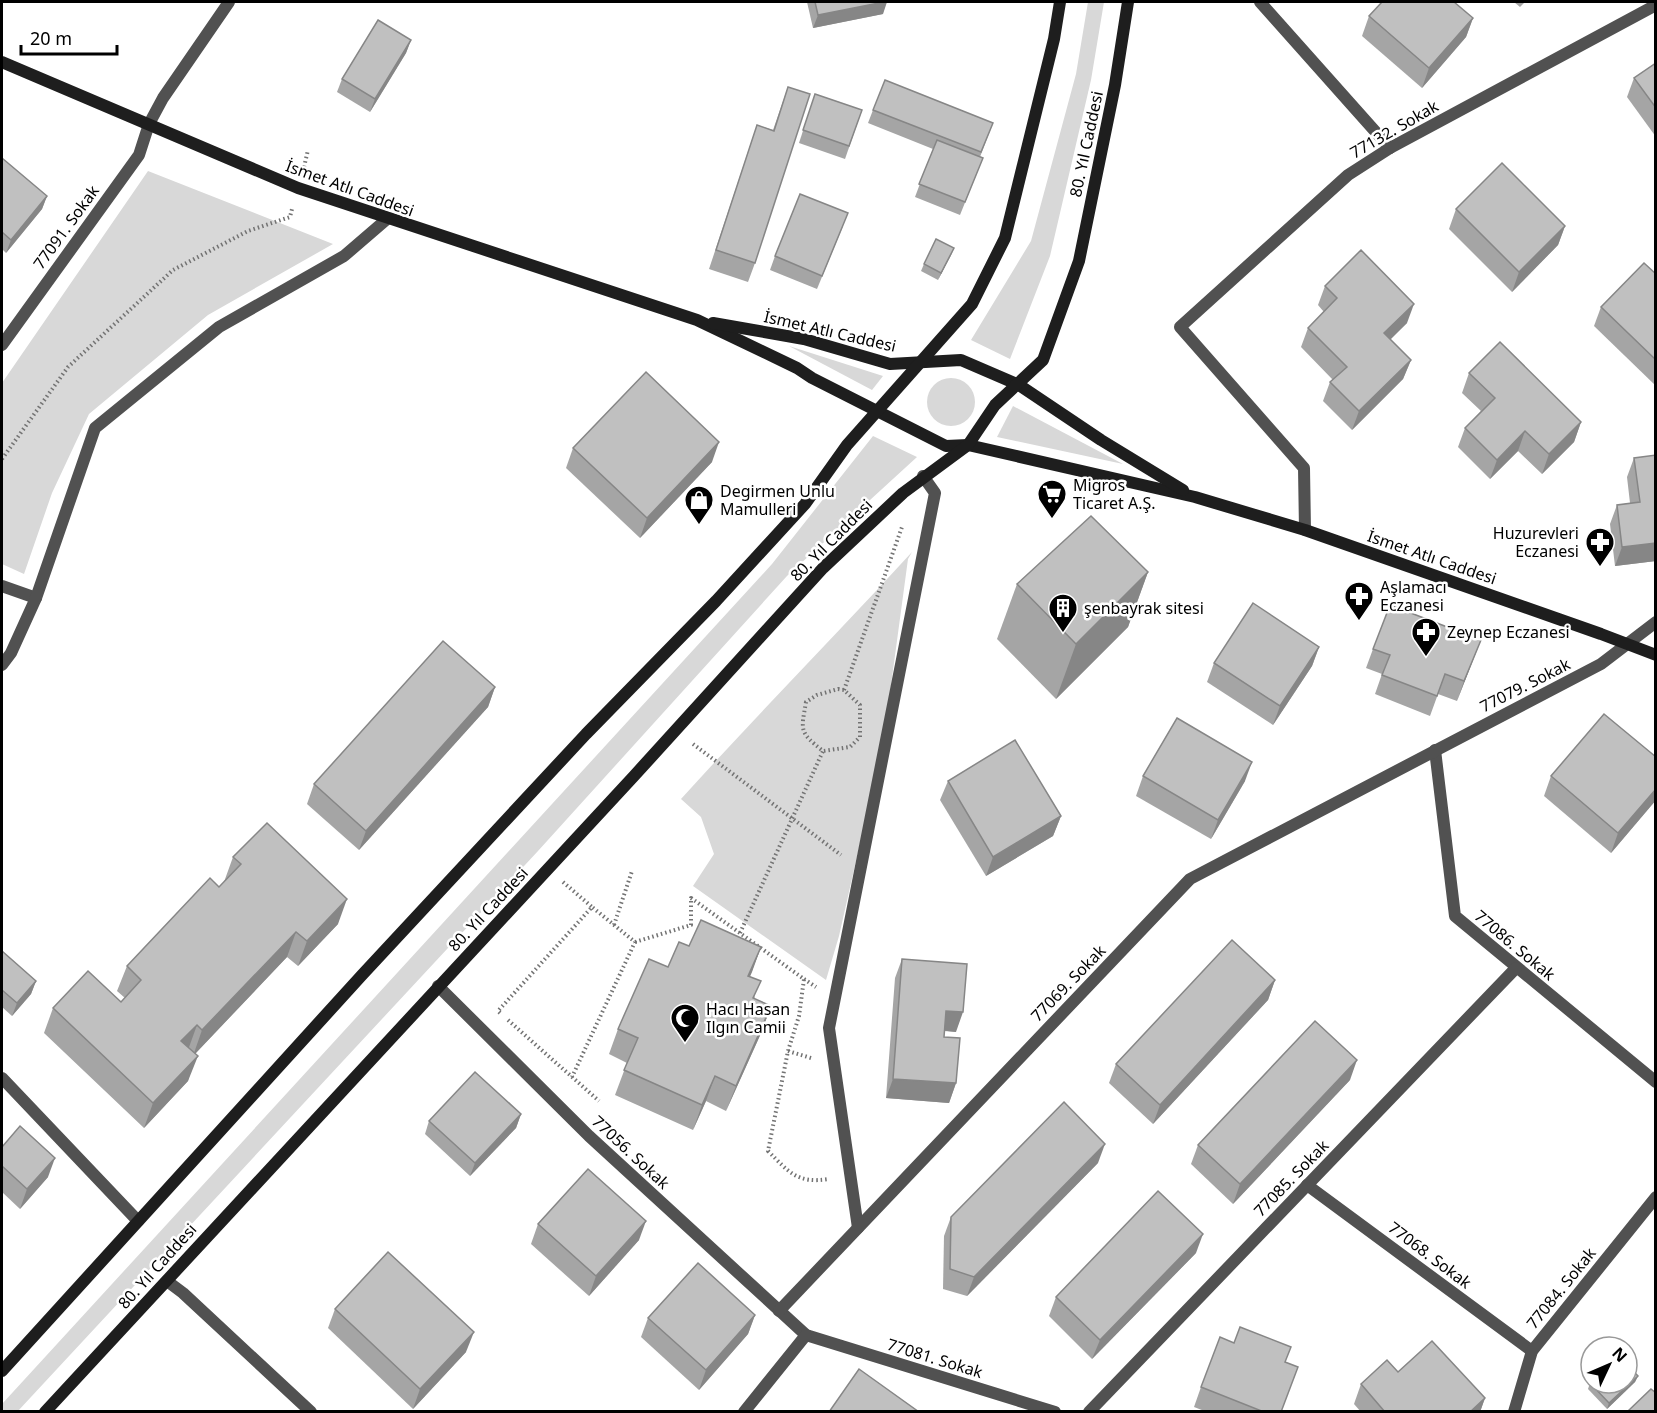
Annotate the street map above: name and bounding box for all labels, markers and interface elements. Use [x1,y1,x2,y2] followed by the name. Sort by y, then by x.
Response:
[21,18,117,56] scale bar
[30,26,72,50] text: 20 m
[1064,89,1108,199] street label: 80. Yıl Caddesi
[1346,95,1443,163] street label: 77132. Sokak
[283,155,417,221] street label: İsmet Atlı Caddesi
[28,180,104,273] street label: 77091. Sokak
[762,305,898,357] street label: İsmet Atlı Caddesi
[1073,474,1156,514] place label: Migros Ticaret A.Ş.
[1036,478,1068,520] supermarket icon: Migros Ticaret A.Ş.
[720,480,835,520] place label: Degirmen Unlu Mamulleri
[683,484,715,526] shop icon: Degirmen Unlu Mamulleri
[785,494,877,586] street label: 80. Yıl Caddesi
[1493,522,1579,562] place label: Huzurevleri Eczanesi
[1365,525,1499,589] street label: İsmet Atlı Caddesi
[1584,526,1616,568] pharmacy icon: Huzurevleri Eczanesi
[1380,576,1447,616] place label: Aşlamacı Eczanesi
[1343,580,1375,622] pharmacy icon: Aşlamacı Eczanesi
[1047,592,1079,634] building icon: şenbayrak sitesi
[1084,597,1204,619] place label: şenbayrak sitesi
[1410,616,1442,658] pharmacy icon: Zeynep Eczanesi
[1447,621,1570,643] place label: Zeynep Eczanesi
[1476,653,1574,717] street label: 77079. Sokak
[443,862,533,956] street label: 80. Yıl Caddesi
[1470,905,1560,985] street label: 77086. Sokak
[1026,940,1111,1026] street label: 77069. Sokak
[706,998,790,1038] place label: Hacı Hasan Ilgın Camii
[669,1002,701,1044] mosque icon: Hacı Hasan Ilgın Camii
[587,1110,675,1194] street label: 77056. Sokak
[1249,1135,1334,1221] street label: 77085. Sokak
[1384,1217,1476,1294] street label: 77068. Sokak
[113,1219,201,1313] street label: 80. Yıl Caddesi
[1521,1242,1601,1333] street label: 77084. Sokak
[885,1333,986,1383] street label: 77081. Sokak
[1579,1335,1639,1395] north arrow
[1607,1342,1632,1367] text: N

